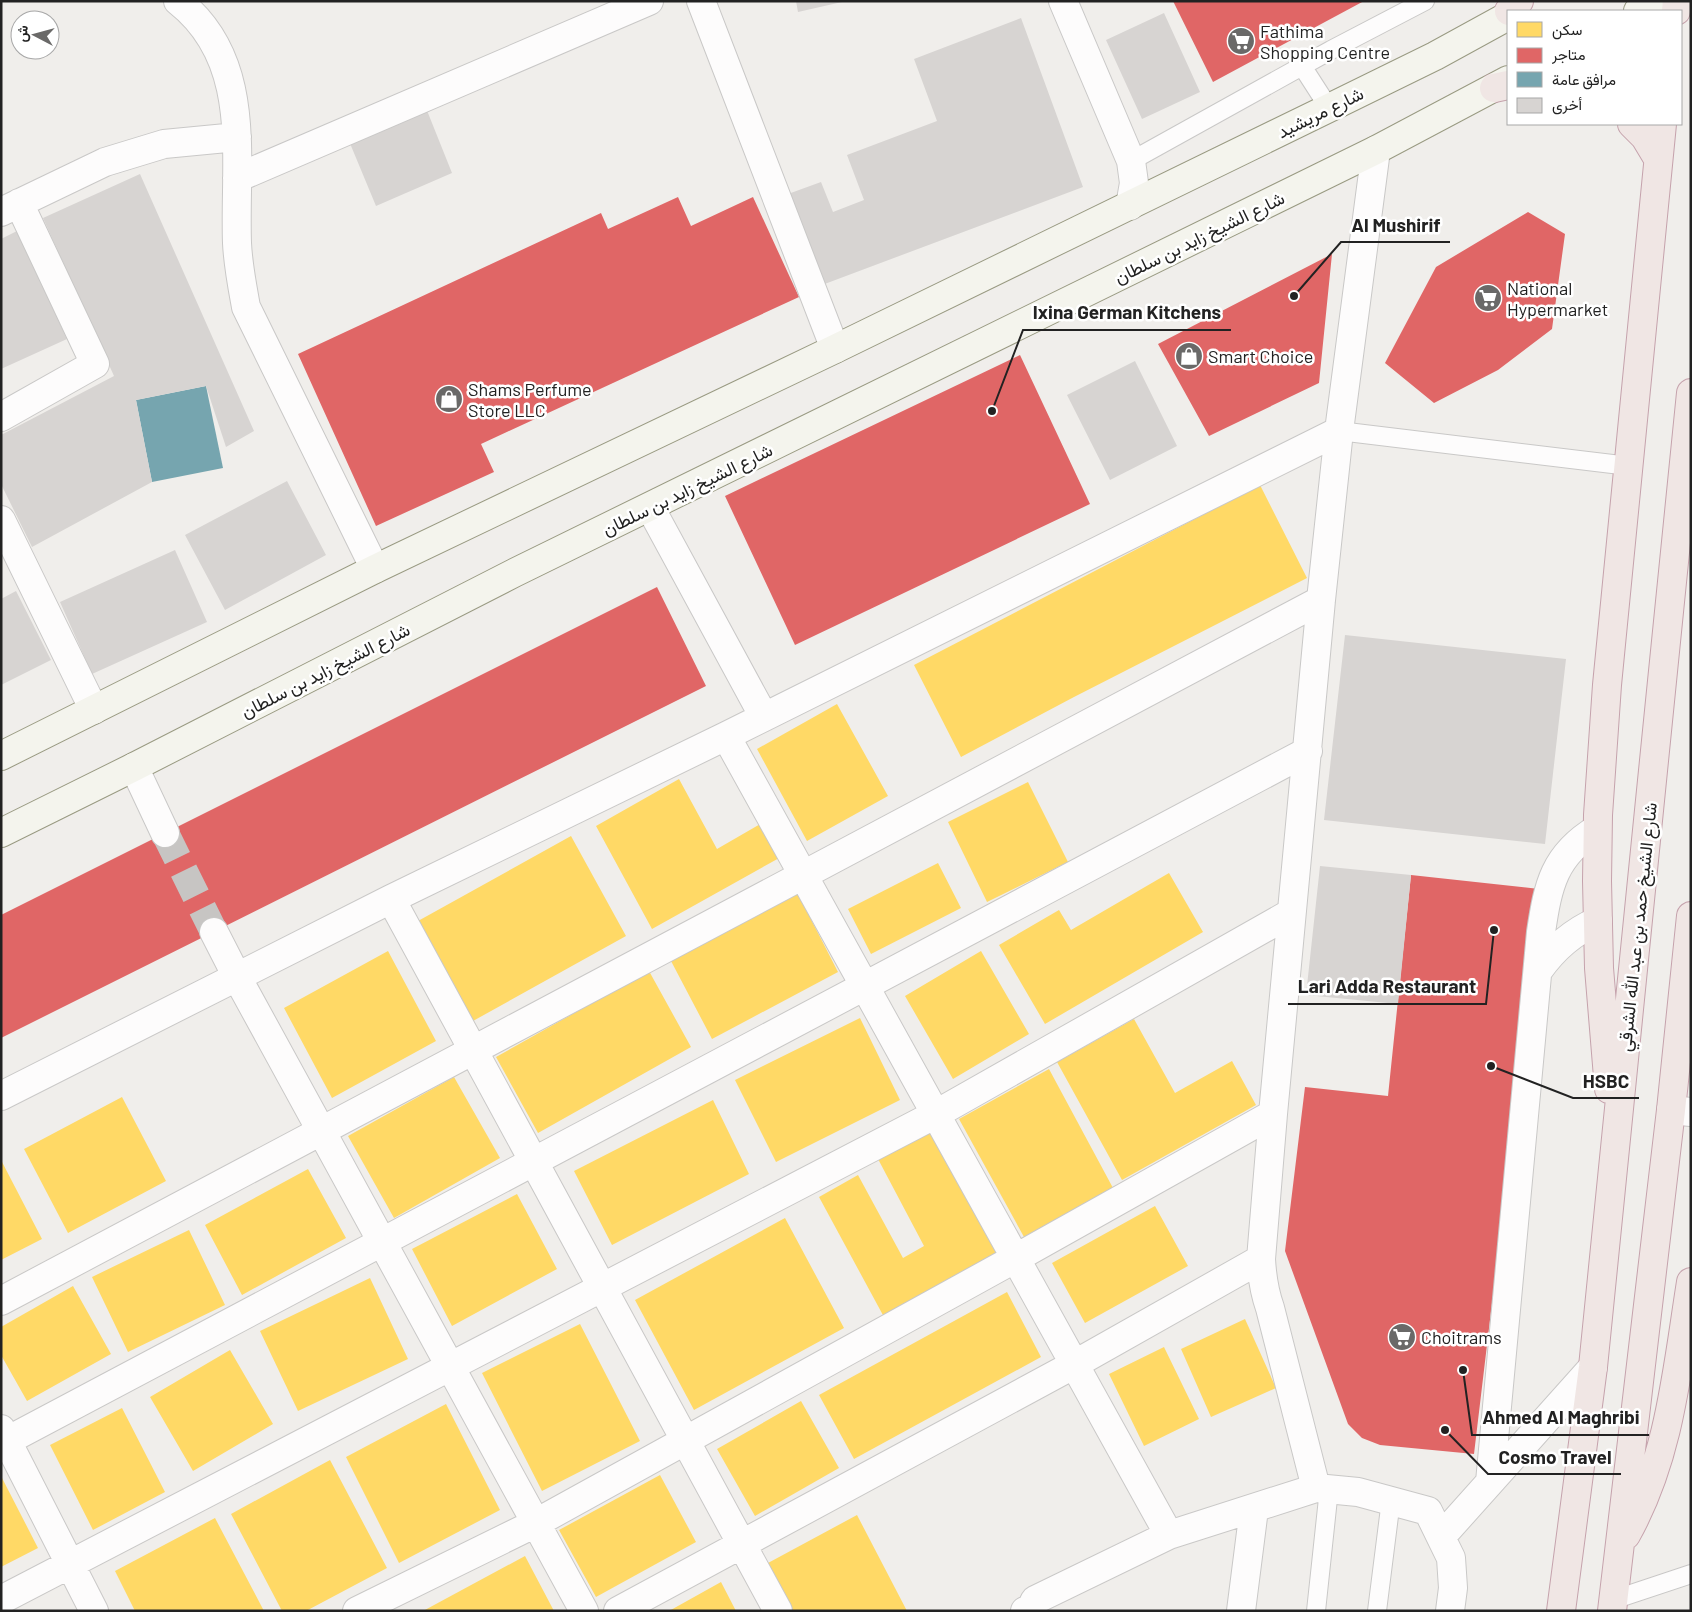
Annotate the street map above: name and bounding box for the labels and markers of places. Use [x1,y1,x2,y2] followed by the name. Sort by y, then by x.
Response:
[1260,20,1390,63] place label: Fathima Shopping Centre
[1226,26,1256,56] supermarket icon: Fathima Shopping Centre
[1341,208,1450,242] callout: Al Mushirif
[1507,277,1608,320] place label: National Hypermarket
[1473,283,1503,313] supermarket icon: National Hypermarket
[1023,296,1231,330] callout: Ixina German Kitchens
[1174,341,1204,371] shop icon: Smart Choice
[1208,345,1313,367] place label: Smart Choice
[468,378,592,421] place label: Shams Perfume Store LLC
[434,384,464,414] shop icon: Shams Perfume Store LLC
[1288,970,1486,1004] callout: Lari Adda Restaurant
[1573,1064,1639,1098] callout: HSBC
[1387,1322,1417,1352] supermarket icon: Choitrams
[1421,1326,1502,1348] place label: Choitrams
[1472,1401,1649,1435] callout: Ahmed Al Maghribi
[1488,1440,1621,1474] callout: Cosmo Travel

